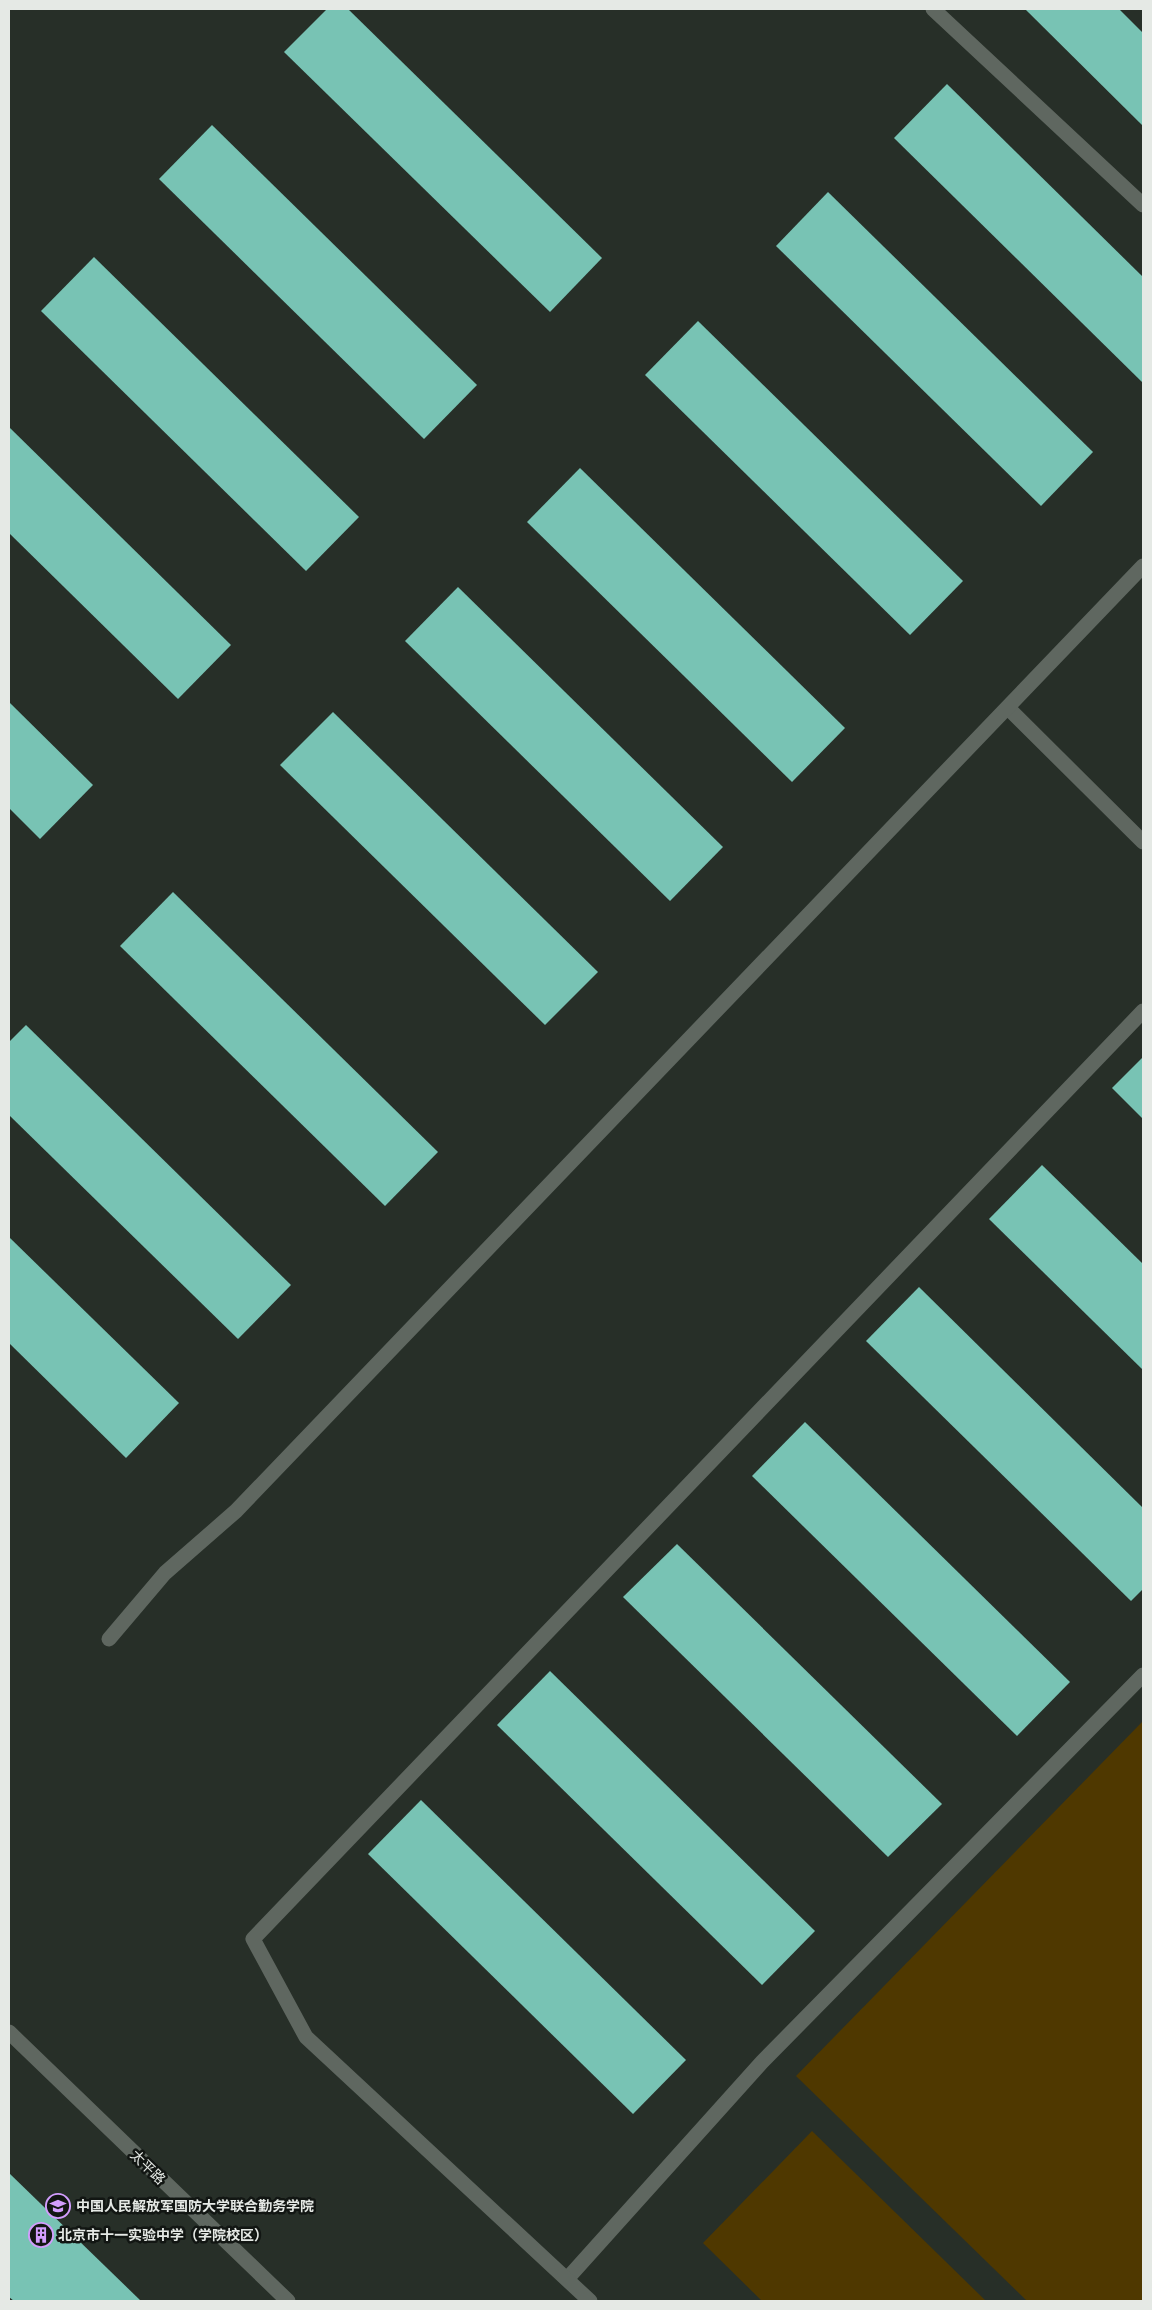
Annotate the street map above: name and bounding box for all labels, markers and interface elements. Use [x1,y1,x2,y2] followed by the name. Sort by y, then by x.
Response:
[127,2146,169,2187] street label: 太平路
[45,2193,71,2219] school or university icon: 中国人民解放军国防大学联合勤务学院
[76,2197,314,2214] place label: 中国人民解放军国防大学联合勤务学院
[28,2222,54,2248] building icon: 北京市十一实验中学（学院校区）
[58,2226,268,2243] place label: 北京市十一实验中学（学院校区）

